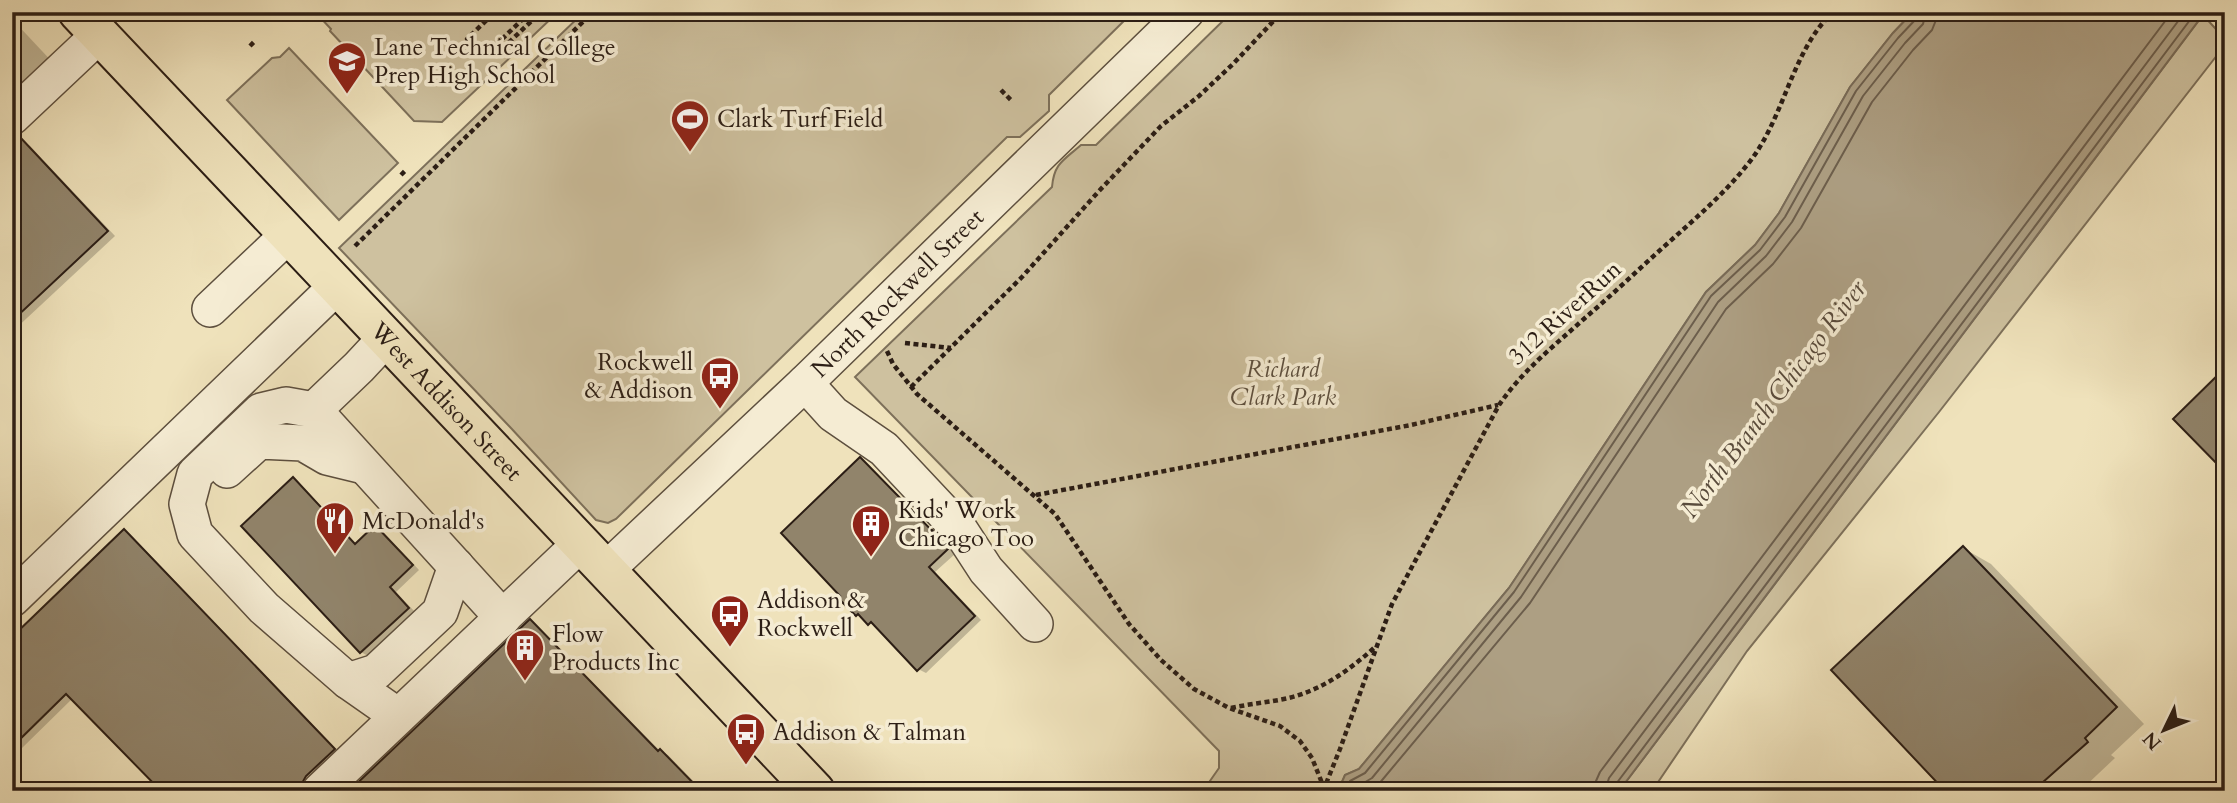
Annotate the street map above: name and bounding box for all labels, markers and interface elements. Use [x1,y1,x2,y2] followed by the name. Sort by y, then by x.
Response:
[374,31,616,92] place label: Lane Technical College Prep High School
[326,40,368,95] school or university icon: Lane Technical College Prep High School
[669,98,711,153] sports icon: Clark Turf Field
[717,103,884,136] place label: Clark Turf Field
[804,201,991,385] street label: North Rockwell Street
[1501,253,1629,373] street label: 312 RiverRun
[1672,272,1875,525] water label: North Branch Chicago River
[362,314,530,488] street label: West Addison Street
[585,346,693,407] place label: Rockwell & Addison
[1230,353,1336,414] park label: Richard Clark Park
[699,355,741,410] bus stop icon: Rockwell & Addison
[898,494,1034,555] place label: Kids' Work Chicago Too
[314,500,356,555] restaurant icon: McDonald's
[850,503,892,558] building icon: Kids' Work Chicago Too
[362,505,484,538] place label: McDonald's
[757,584,865,645] place label: Addison & Rockwell
[709,593,751,648] bus stop icon: Addison & Rockwell
[552,618,680,679] place label: Flow Products Inc
[504,627,546,682] building icon: Flow Products Inc
[2128,694,2198,764] north arrow
[725,711,767,766] bus stop icon: Addison & Talman
[773,716,966,749] place label: Addison & Talman
[2137,726,2167,756] text: N

